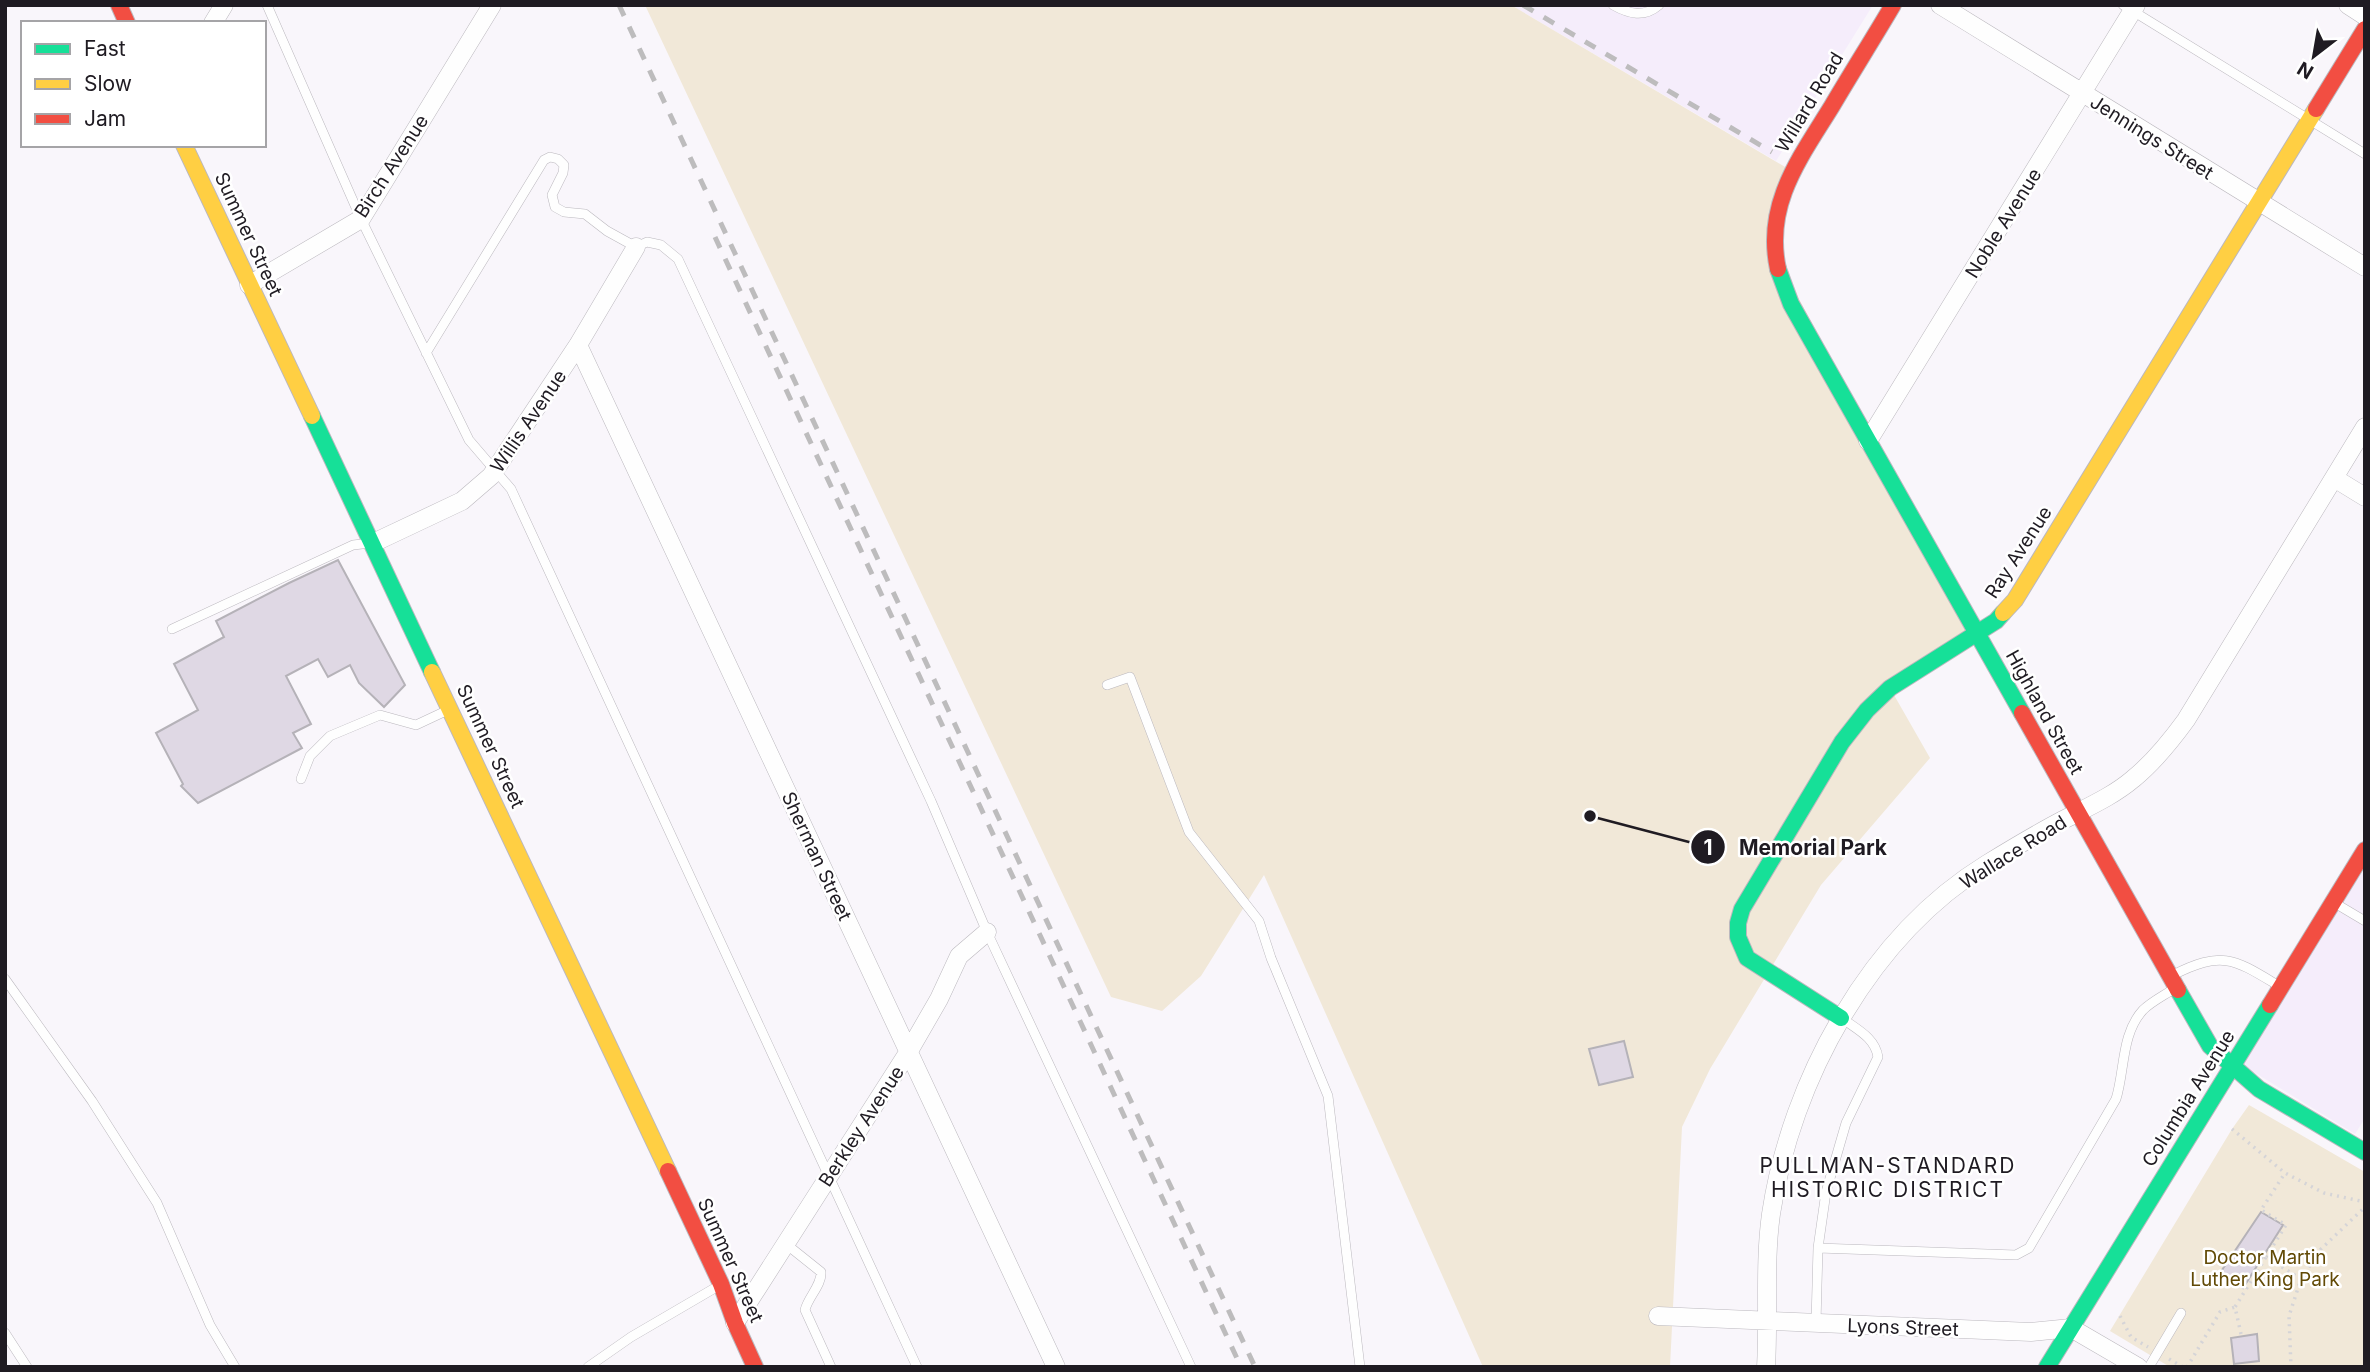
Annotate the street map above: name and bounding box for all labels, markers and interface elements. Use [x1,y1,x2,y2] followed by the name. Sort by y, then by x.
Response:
[21,21,266,147] legend
[2279,21,2349,91] north arrow
[84,36,126,61] text: Fast
[1771,48,1848,157] street label: Willard Road
[2293,57,2318,84] text: N
[84,71,132,96] text: Slow
[2086,90,2218,184] street label: Jennings Street
[84,106,126,131] text: Jam
[350,111,433,222] street label: Birch Avenue
[1961,164,2046,282] street label: Noble Avenue
[210,169,287,300] street label: Summer Street
[486,365,571,477] street label: Willis Avenue
[1980,502,2057,603] street label: Ray Avenue
[2001,646,2088,778] street label: Highland Street
[452,681,529,812] street label: Summer Street
[777,788,856,924] street label: Sherman Street
[1956,811,2071,894] street label: Wallace Road
[1690,826,1901,868] callout: Memorial Park
[1703,835,1713,860] text: 1
[1739,835,1888,860] text: Memorial Park
[2137,1026,2240,1171] street label: Columbia Avenue
[814,1062,909,1191] street label: Berkley Avenue
[1760,1153,2016,1202] district label: PULLMAN-STANDARD HISTORIC DISTRICT
[693,1194,768,1326] street label: Summer Street
[2190,1246,2340,1291] park label: Doctor Martin Luther King Park
[1847,1314,1959,1341] street label: Lyons Street

